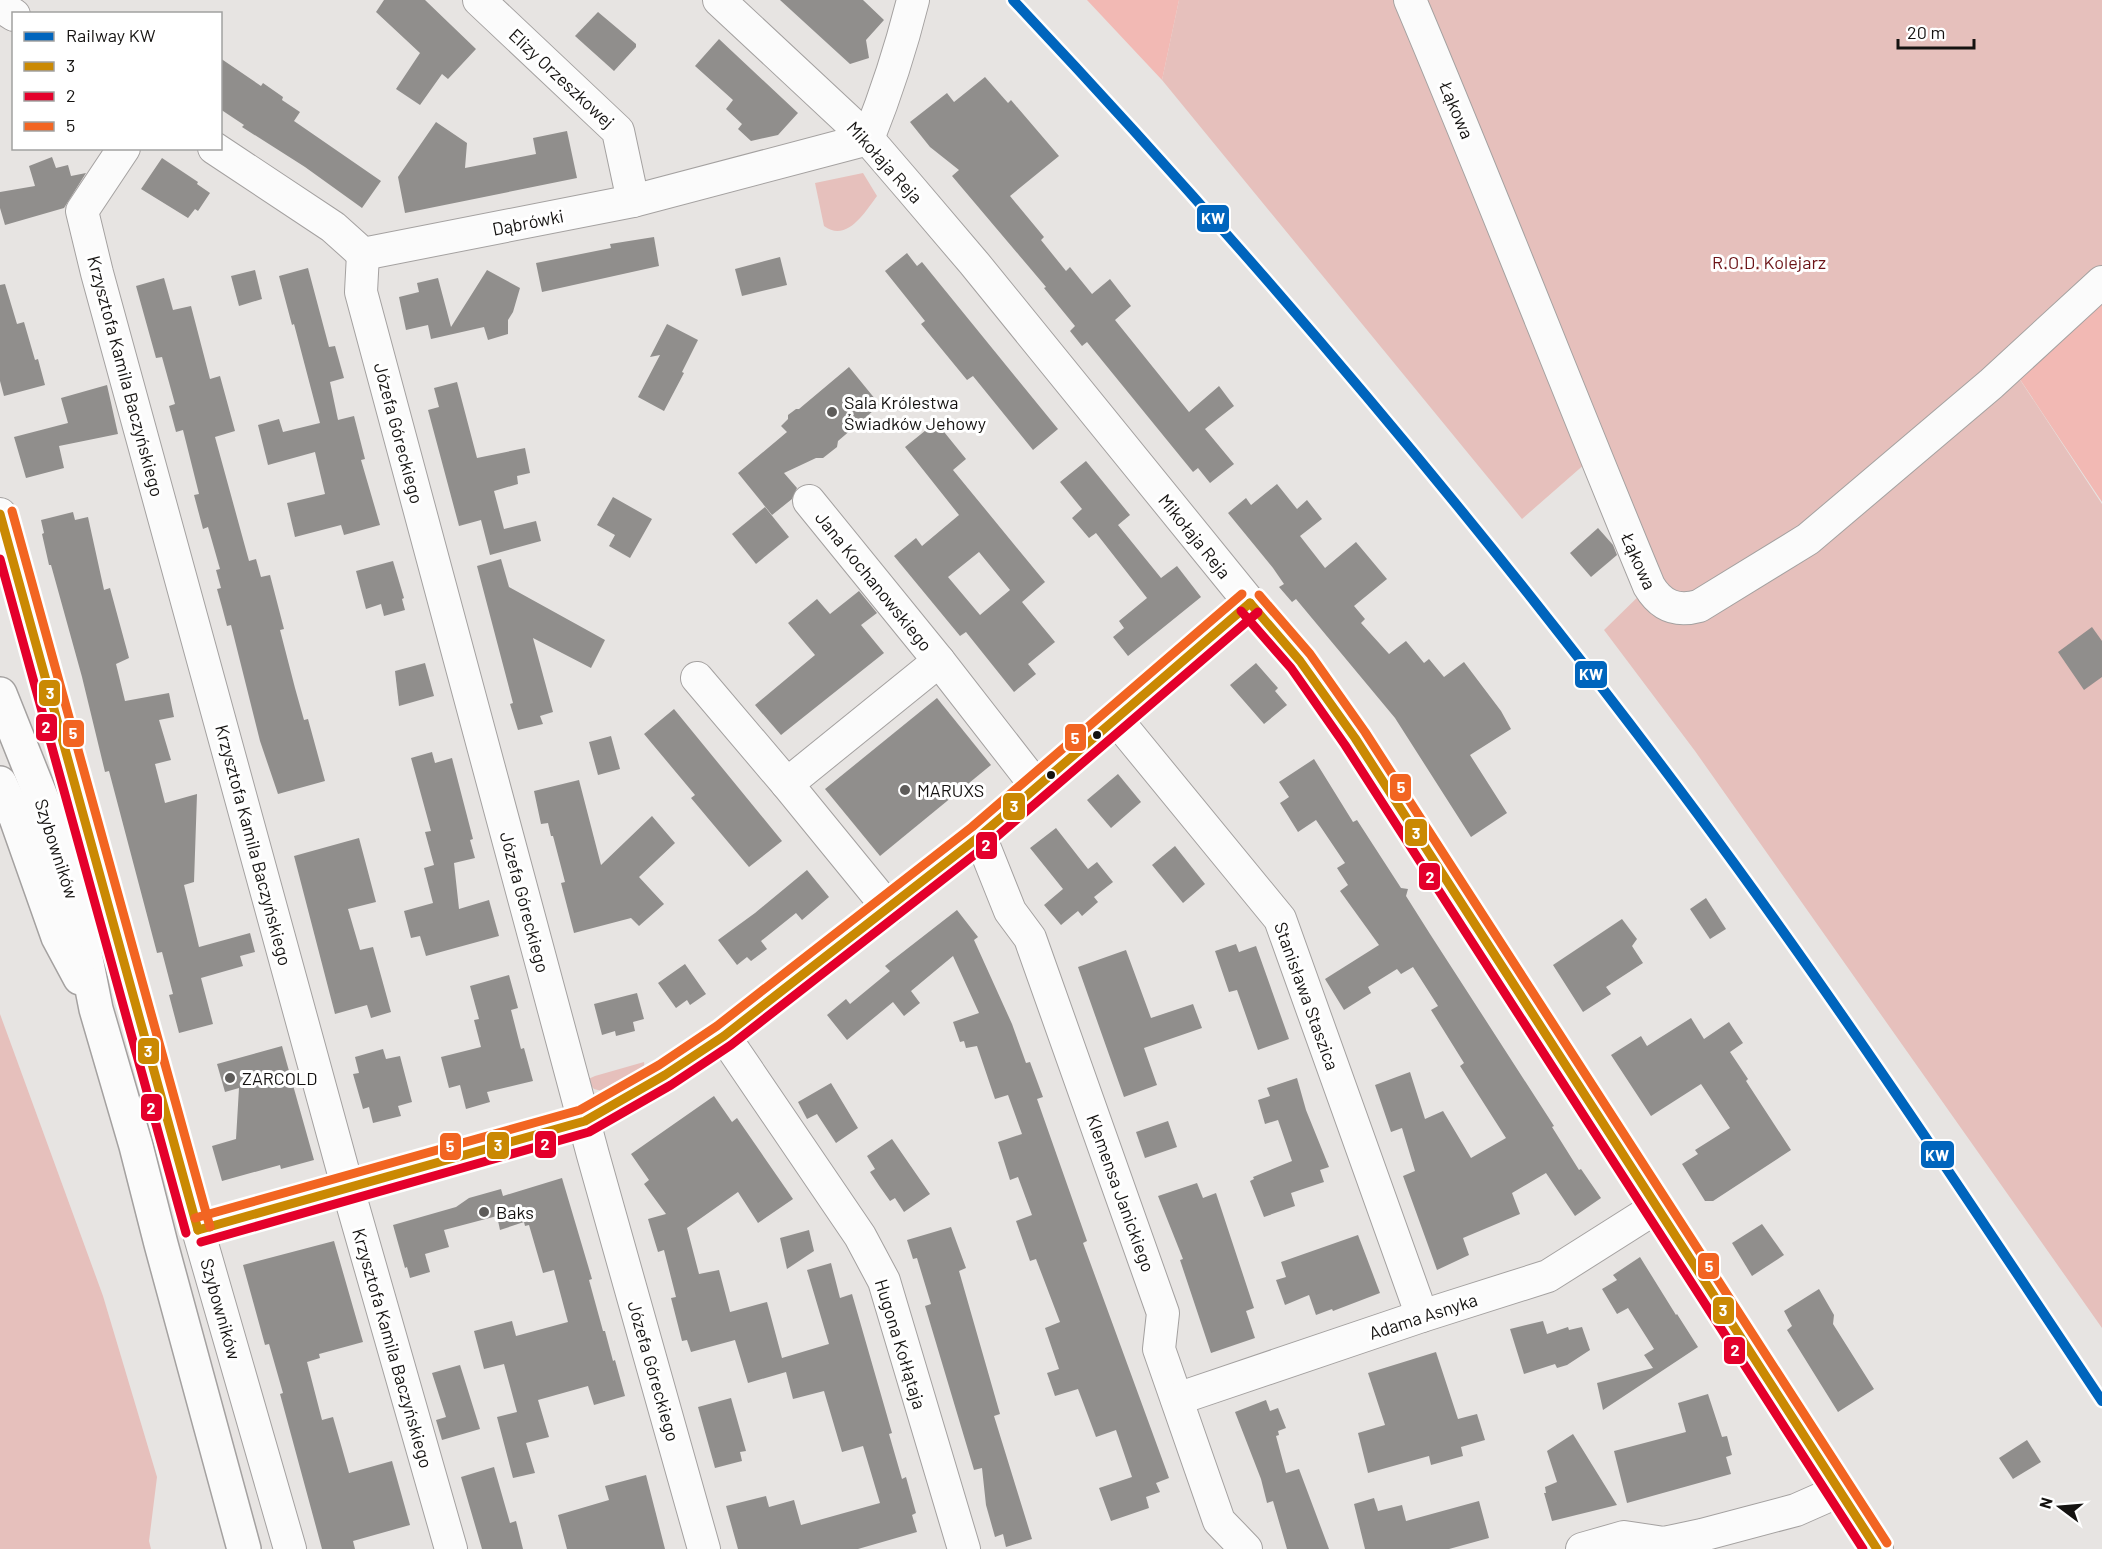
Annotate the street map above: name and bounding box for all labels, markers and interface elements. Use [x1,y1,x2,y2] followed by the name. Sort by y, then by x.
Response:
[12,12,222,150] legend
[1898,12,1974,50] scale bar
[1907,21,1945,43] text: 20 m
[505,23,619,133] street label: Elizy Orzeszkowej
[66,24,156,46] text: Railway KW
[66,54,75,76] text: 3
[1435,77,1479,142] street label: Łąkowa
[66,84,76,106] text: 2
[66,114,75,136] text: 5
[842,116,928,208] street label: Mikołaja Reja
[490,204,566,240] street label: Dąbrówki
[1196,204,1230,233] line badge: KW
[1201,208,1225,227] text: KW
[1712,251,1826,273] park label: R.O.D. Kolejarz
[83,253,169,499] street label: Krzysztofa Kamila Baczyńskiego
[370,360,428,506] street label: Józefa Góreckiego
[844,391,986,434] place label: Sala Królestwa Świadków Jehowy
[825,405,839,419] marker: Sala Królestwa Świadków Jehowy
[1154,489,1236,583] street label: Mikołaja Reja
[811,507,937,655] street label: Jana Kochanowskiego
[1616,528,1661,593] street label: Łąkowa
[1574,660,1608,689] line badge: KW
[1579,664,1603,683] text: KW
[38,679,61,707] line badge: 3
[46,683,54,702] text: 3
[35,713,58,742] line badge: 2
[42,717,51,736] text: 2
[62,719,85,748] line badge: 5
[211,722,297,968] street label: Krzysztofa Kamila Baczyńskiego
[69,723,78,742] text: 5
[1064,723,1087,752] line badge: 5
[1071,728,1080,747] text: 5
[1091,729,1103,741] unlabelled marker
[1045,769,1057,781] unlabelled marker
[1389,773,1412,802] line badge: 5
[1397,777,1406,796] text: 5
[917,779,984,801] place label: MARUXS
[898,783,912,797] marker: MARUXS
[1002,792,1026,821] line badge: 3
[30,796,84,902] street label: Szybowników
[1010,796,1018,815] text: 3
[1404,818,1428,847] line badge: 3
[1412,823,1420,842] text: 3
[496,829,554,975] street label: Józefa Góreckiego
[975,831,998,860] line badge: 2
[982,835,991,854] text: 2
[1418,862,1441,891] line badge: 2
[1426,867,1435,886] text: 2
[1270,919,1344,1073] street label: Stanisława Staszica
[137,1037,160,1065] line badge: 3
[144,1041,152,1060] text: 3
[242,1067,317,1089] place label: ZARCOLD
[223,1071,237,1085] marker: ZARCOLD
[140,1093,163,1122] line badge: 2
[147,1098,156,1117] text: 2
[1082,1111,1160,1275] street label: Klemensa Janickiego
[534,1130,557,1159] line badge: 2
[486,1131,510,1160] line badge: 3
[439,1132,462,1161] line badge: 5
[541,1134,550,1153] text: 2
[494,1135,502,1154] text: 3
[446,1136,455,1155] text: 5
[1920,1140,1955,1169] line badge: KW
[1925,1145,1949,1164] text: KW
[496,1201,534,1223] place label: Baks
[477,1205,491,1219] marker: Baks
[348,1225,438,1471] street label: Krzysztofa Kamila Baczyńskiego
[1697,1252,1720,1280] line badge: 5
[196,1256,246,1362] street label: Szybowników
[1705,1256,1714,1275] text: 5
[871,1276,931,1412] street label: Hugona Kołłątaja
[1366,1288,1480,1344] street label: Adama Asnyka
[1712,1296,1735,1325] line badge: 3
[623,1298,685,1444] street label: Józefa Góreckiego
[1719,1300,1727,1319] text: 3
[1723,1336,1746,1365] line badge: 2
[1731,1340,1740,1359] text: 2
[2030,1477,2090,1537] north arrow
[2035,1495,2056,1510] text: N

